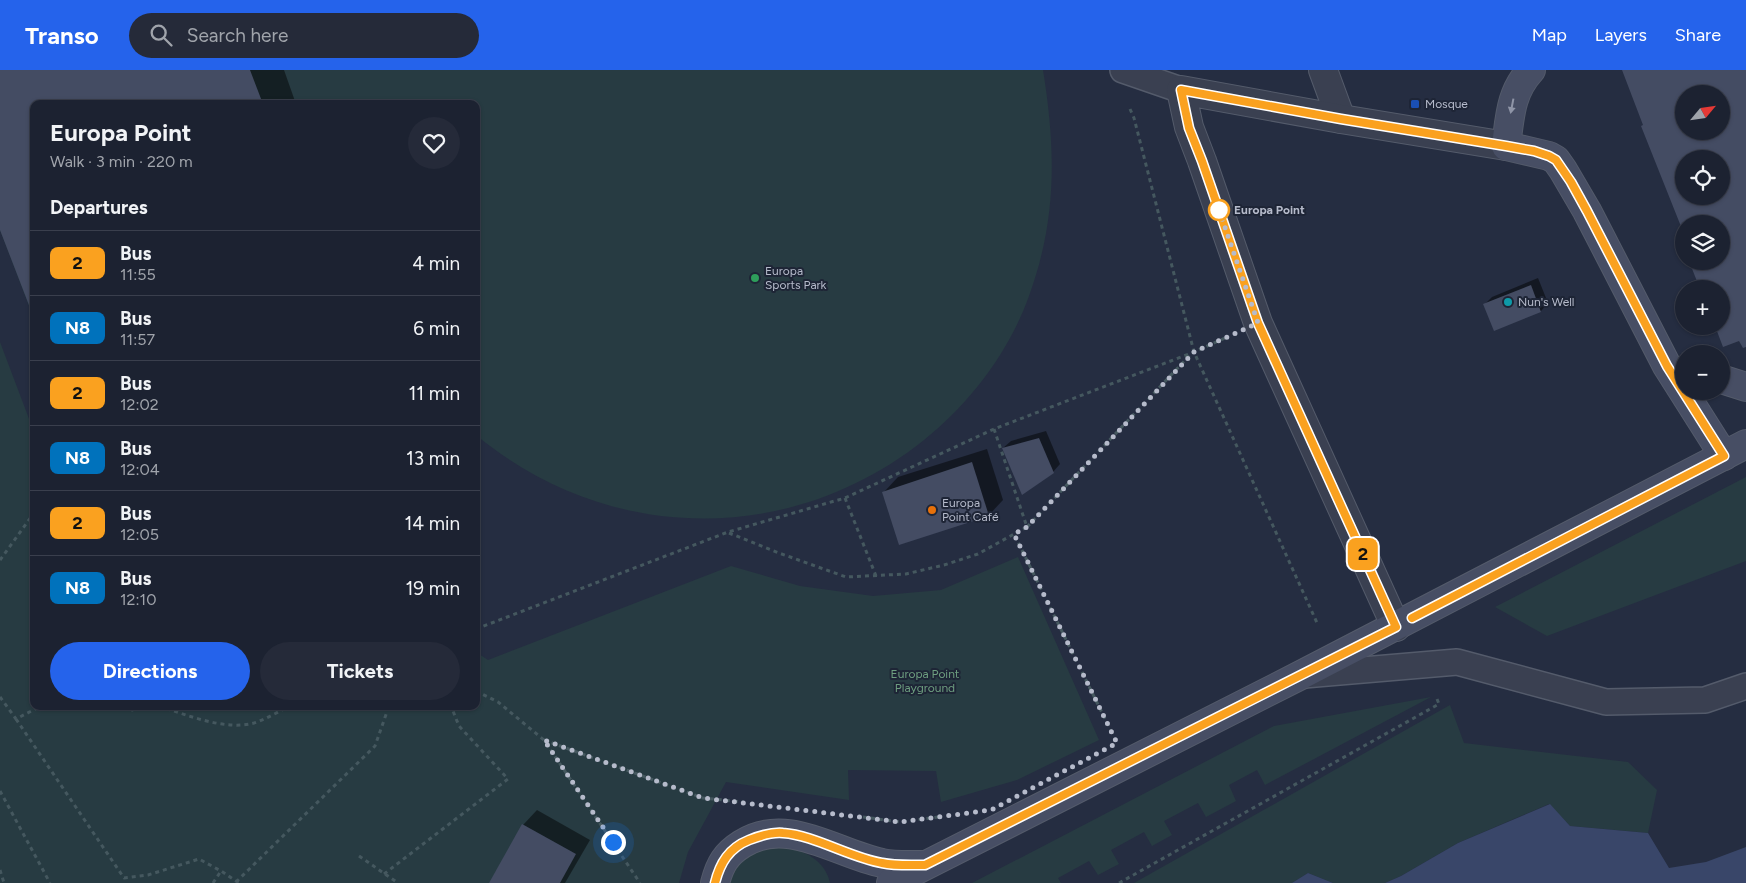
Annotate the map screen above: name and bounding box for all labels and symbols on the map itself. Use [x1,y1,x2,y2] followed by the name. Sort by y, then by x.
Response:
[1675,85,1730,140] north arrow
[1425,97,1468,111] place label: Mosque
[1409,98,1421,110] marker: Mosque
[1508,98,1516,114] one-way arrow
[1208,199,1230,221] marker: Europa Point
[1234,203,1305,217] place label: Europa Point
[765,264,827,292] place label: Europa Sports Park
[749,272,761,284] marker: Europa Sports Park
[1518,295,1575,309] place label: Nun's Well
[1502,296,1514,308] marker: Nun's Well
[942,496,999,524] place label: Europa Point Café
[926,504,938,516] marker: Europa Point Café
[1347,538,1379,570] line badge: 2
[891,667,960,695] park label: Europa Point Playground
[601,830,626,855] your location

